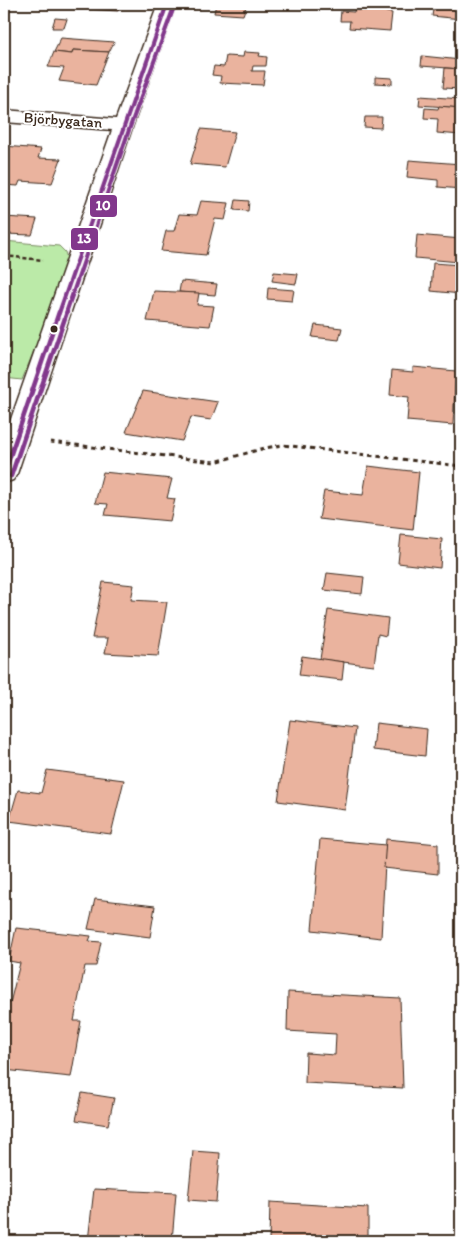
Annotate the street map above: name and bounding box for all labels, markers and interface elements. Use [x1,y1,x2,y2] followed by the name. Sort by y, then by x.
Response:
[23,108,103,132] street label: Björbygatan
[89,194,118,218] line badge: 10
[95,197,111,214] text: 10
[70,227,99,251] line badge: 13
[77,230,91,247] text: 13
[49,324,59,334] unlabelled marker

